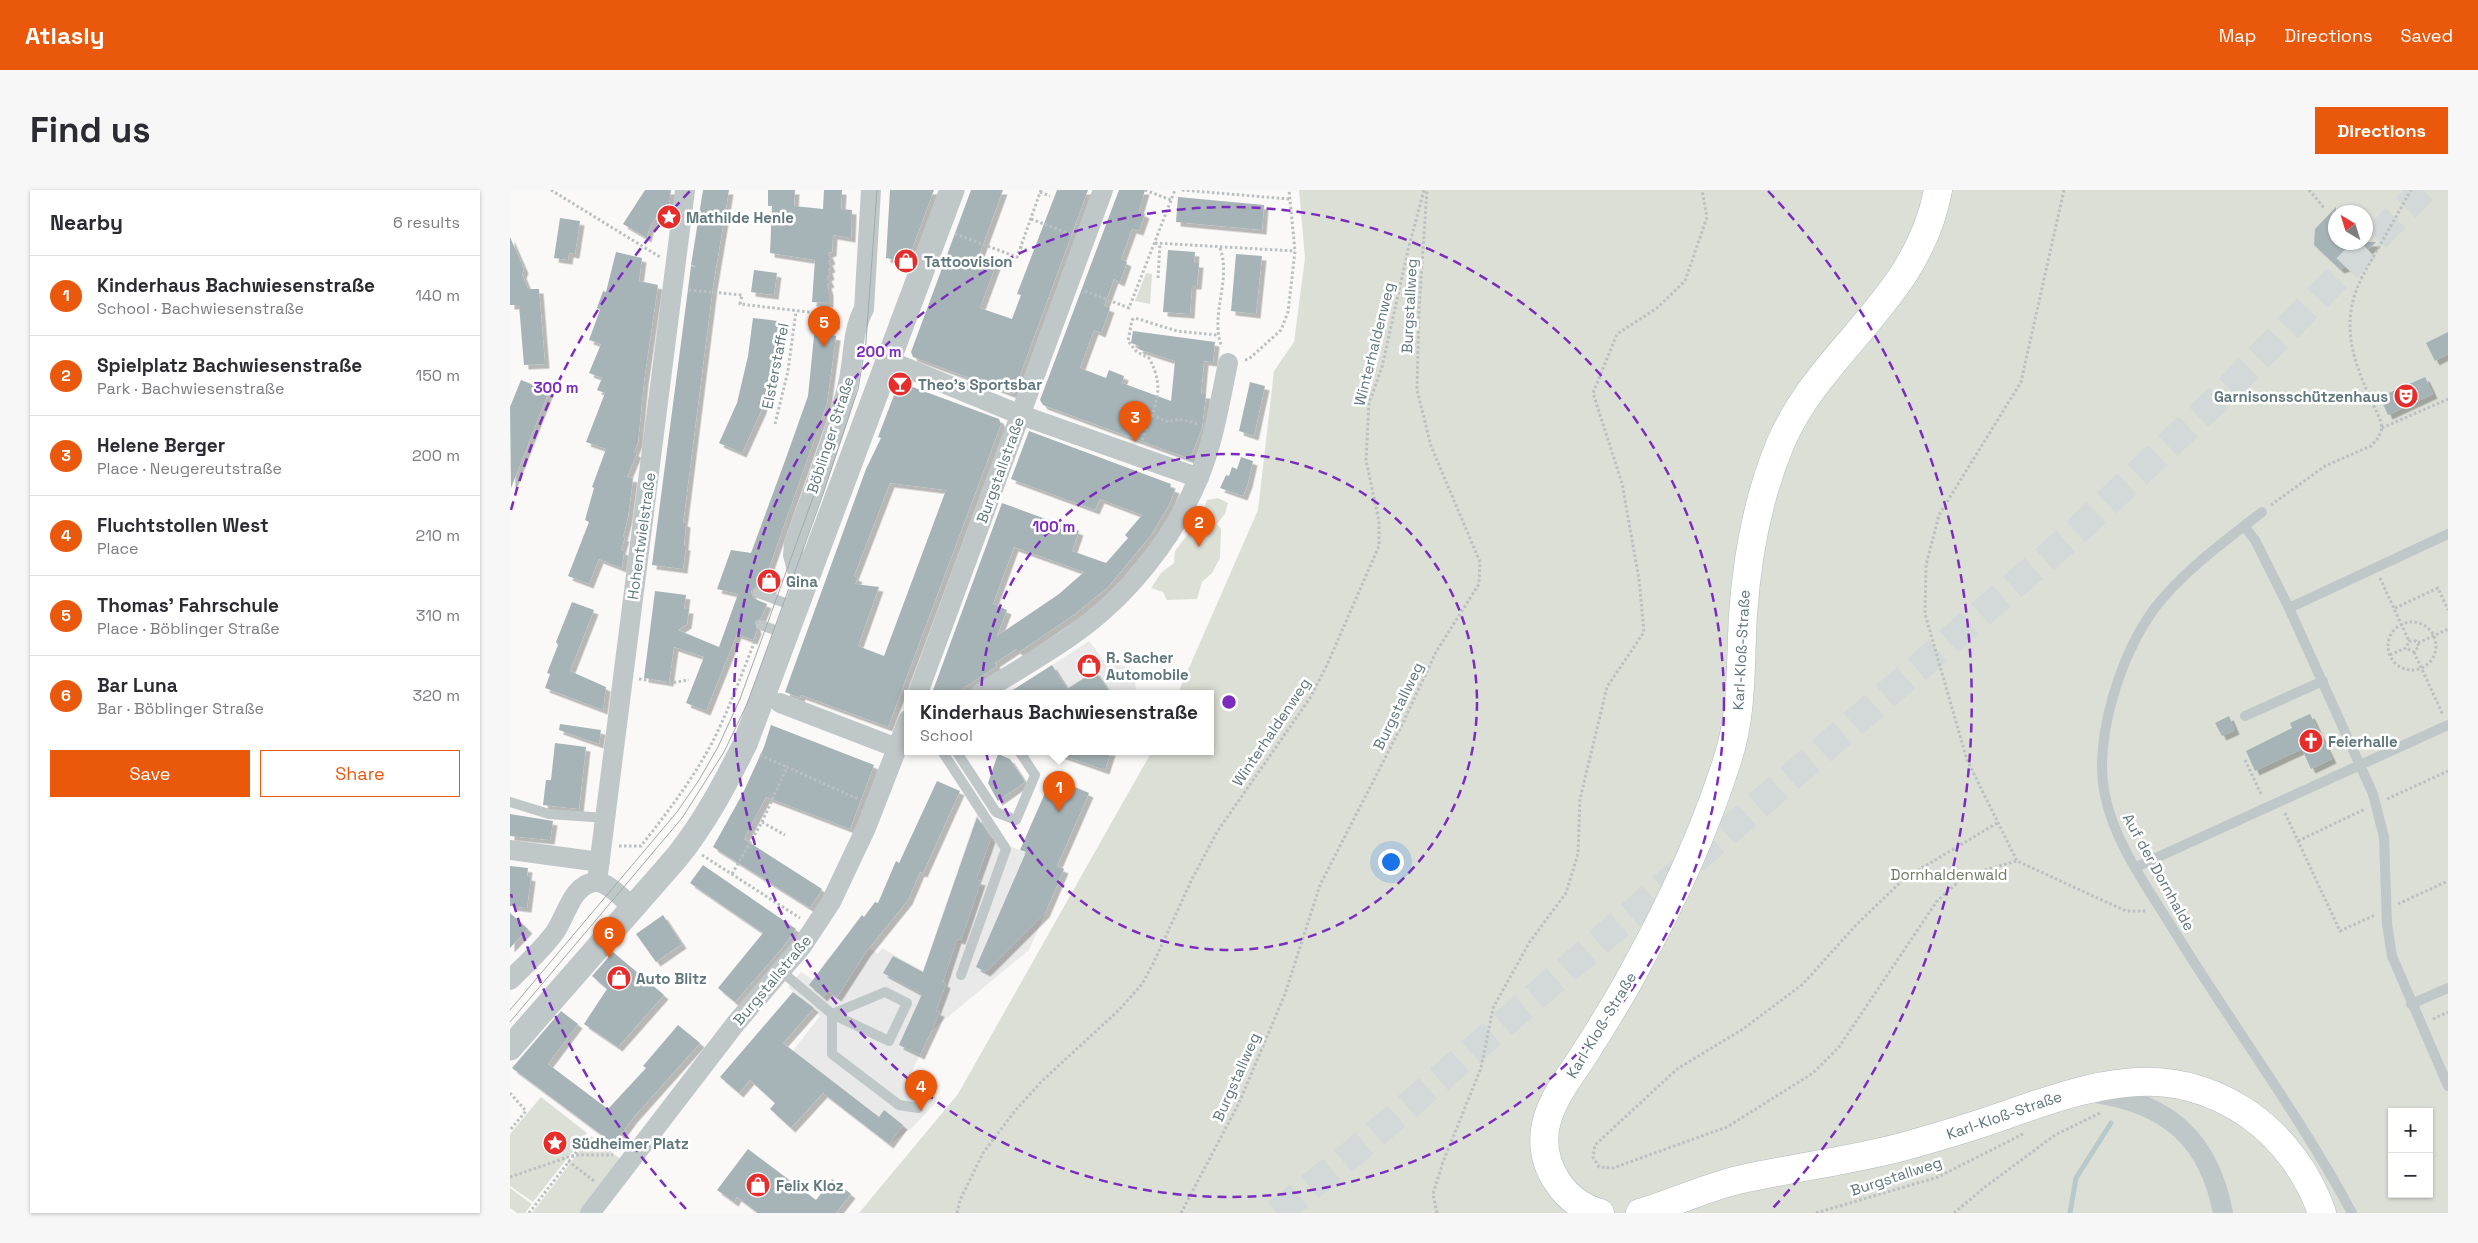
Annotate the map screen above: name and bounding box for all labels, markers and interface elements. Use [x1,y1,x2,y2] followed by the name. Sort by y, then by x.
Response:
[25,20,104,51] text: Atlasly
[2219,24,2256,47] text: Map
[2284,24,2373,47] text: Directions
[2401,24,2453,47] text: Saved
[2315,107,2448,154] button: Directions
[30,108,151,152] text: Find us
[656,204,682,230] place icon: Mathilde Henle
[2328,205,2373,250] north arrow
[686,208,794,227] place label: Mathilde Henle
[50,209,123,236] text: Nearby
[393,212,460,233] text: 6 results
[893,248,919,274] shop icon: Tattoovision
[924,252,1013,271] place label: Tattoovision
[1397,258,1421,354] street label: Burgstallweg
[97,273,375,298] text: Kinderhaus Bachwiesenstraße
[1349,280,1399,408] street label: Winterhaldenweg
[62,285,70,306] text: 1
[415,285,460,306] text: 140 m
[97,298,304,319] text: School · Bachwiesenstraße
[808,306,840,347] pin: 5
[757,321,793,411] street label: Elsterstaffel
[857,342,901,361] text: 200 m
[97,353,362,378] text: Spielplatz Bachwiesenstraße
[61,365,71,386] text: 2
[416,365,460,386] text: 150 m
[887,371,913,397] bar icon: Theo's Sportsbar
[802,374,858,496] street label: Böblinger Straße
[918,375,1042,394] place label: Theo's Sportsbar
[97,378,284,399] text: Park · Bachwiesenstraße
[533,378,579,397] text: 300 m
[2393,383,2419,409] theatre icon: Garnisonsschützenhaus
[2214,387,2388,406] place label: Garnisonsschützenhaus
[1119,401,1151,442] pin: 3
[972,414,1028,526] street label: Burgstallstraße
[97,433,225,458] text: Helene Berger
[61,445,71,466] text: 3
[412,445,460,466] text: 200 m
[97,458,282,479] text: Place · Neugereutstraße
[623,471,659,601] street label: Hohentwielstraße
[1183,506,1215,547] pin: 2
[97,513,269,538] text: Fluchtstollen West
[1033,517,1075,536] text: 100 m
[61,525,71,546] text: 4
[416,525,460,546] text: 210 m
[97,538,139,559] text: Place
[756,568,782,594] shop icon: Gina
[786,572,818,591] place label: Gina
[1728,589,1754,711] street label: Karl-Kloß-Straße
[97,593,279,618] text: Thomas' Fahrschule
[61,605,71,626] text: 5
[416,605,460,626] text: 310 m
[97,618,280,639] text: Place · Böblinger Straße
[1106,648,1189,684] place label: R. Sacher Automobile
[1076,653,1102,679] shop icon: R. Sacher Automobile
[1369,659,1427,753] street label: Burgstallweg
[97,673,178,698] text: Bar Luna
[1228,674,1314,790] street label: Winterhaldenweg
[61,685,71,706] text: 6
[413,685,460,706] text: 320 m
[904,690,1214,755] popup
[1220,693,1238,711] centre of rings
[97,698,264,719] text: Bar · Böblinger Straße
[920,700,1198,725] text: Kinderhaus Bachwiesenstraße
[920,725,973,746] text: School
[2298,728,2324,754] church icon: Feierhalle
[2328,732,2398,751] place label: Feierhalle
[50,750,250,797] button: Save
[260,750,460,797] button: Share
[1043,771,1075,812] pin: 1
[2119,810,2199,934] street label: Auf der Dornhalde
[1378,849,1404,875] your location
[1890,865,2008,884] park label: Dornhaldenwald
[593,917,625,958] pin: 6
[729,931,815,1029] street label: Burgstallstraße
[606,965,632,991] shop icon: Auto Blitz
[1562,968,1640,1082] street label: Karl-Kloß-Straße
[636,969,707,988] place label: Auto Blitz
[1208,1030,1264,1124] street label: Burgstallweg
[905,1070,937,1111] pin: 4
[1944,1086,2064,1144] street label: Karl-Kloß-Straße
[2388,1108,2433,1198] map controls
[2388,1108,2433,1153] button: +
[542,1130,568,1156] place icon: Südheimer Platz
[572,1134,689,1153] place label: Südheimer Platz
[1848,1152,1944,1200] street label: Burgstallweg
[2388,1153,2433,1198] button: −
[745,1172,771,1198] shop icon: Felix Kloz
[776,1176,844,1195] place label: Felix Kloz

